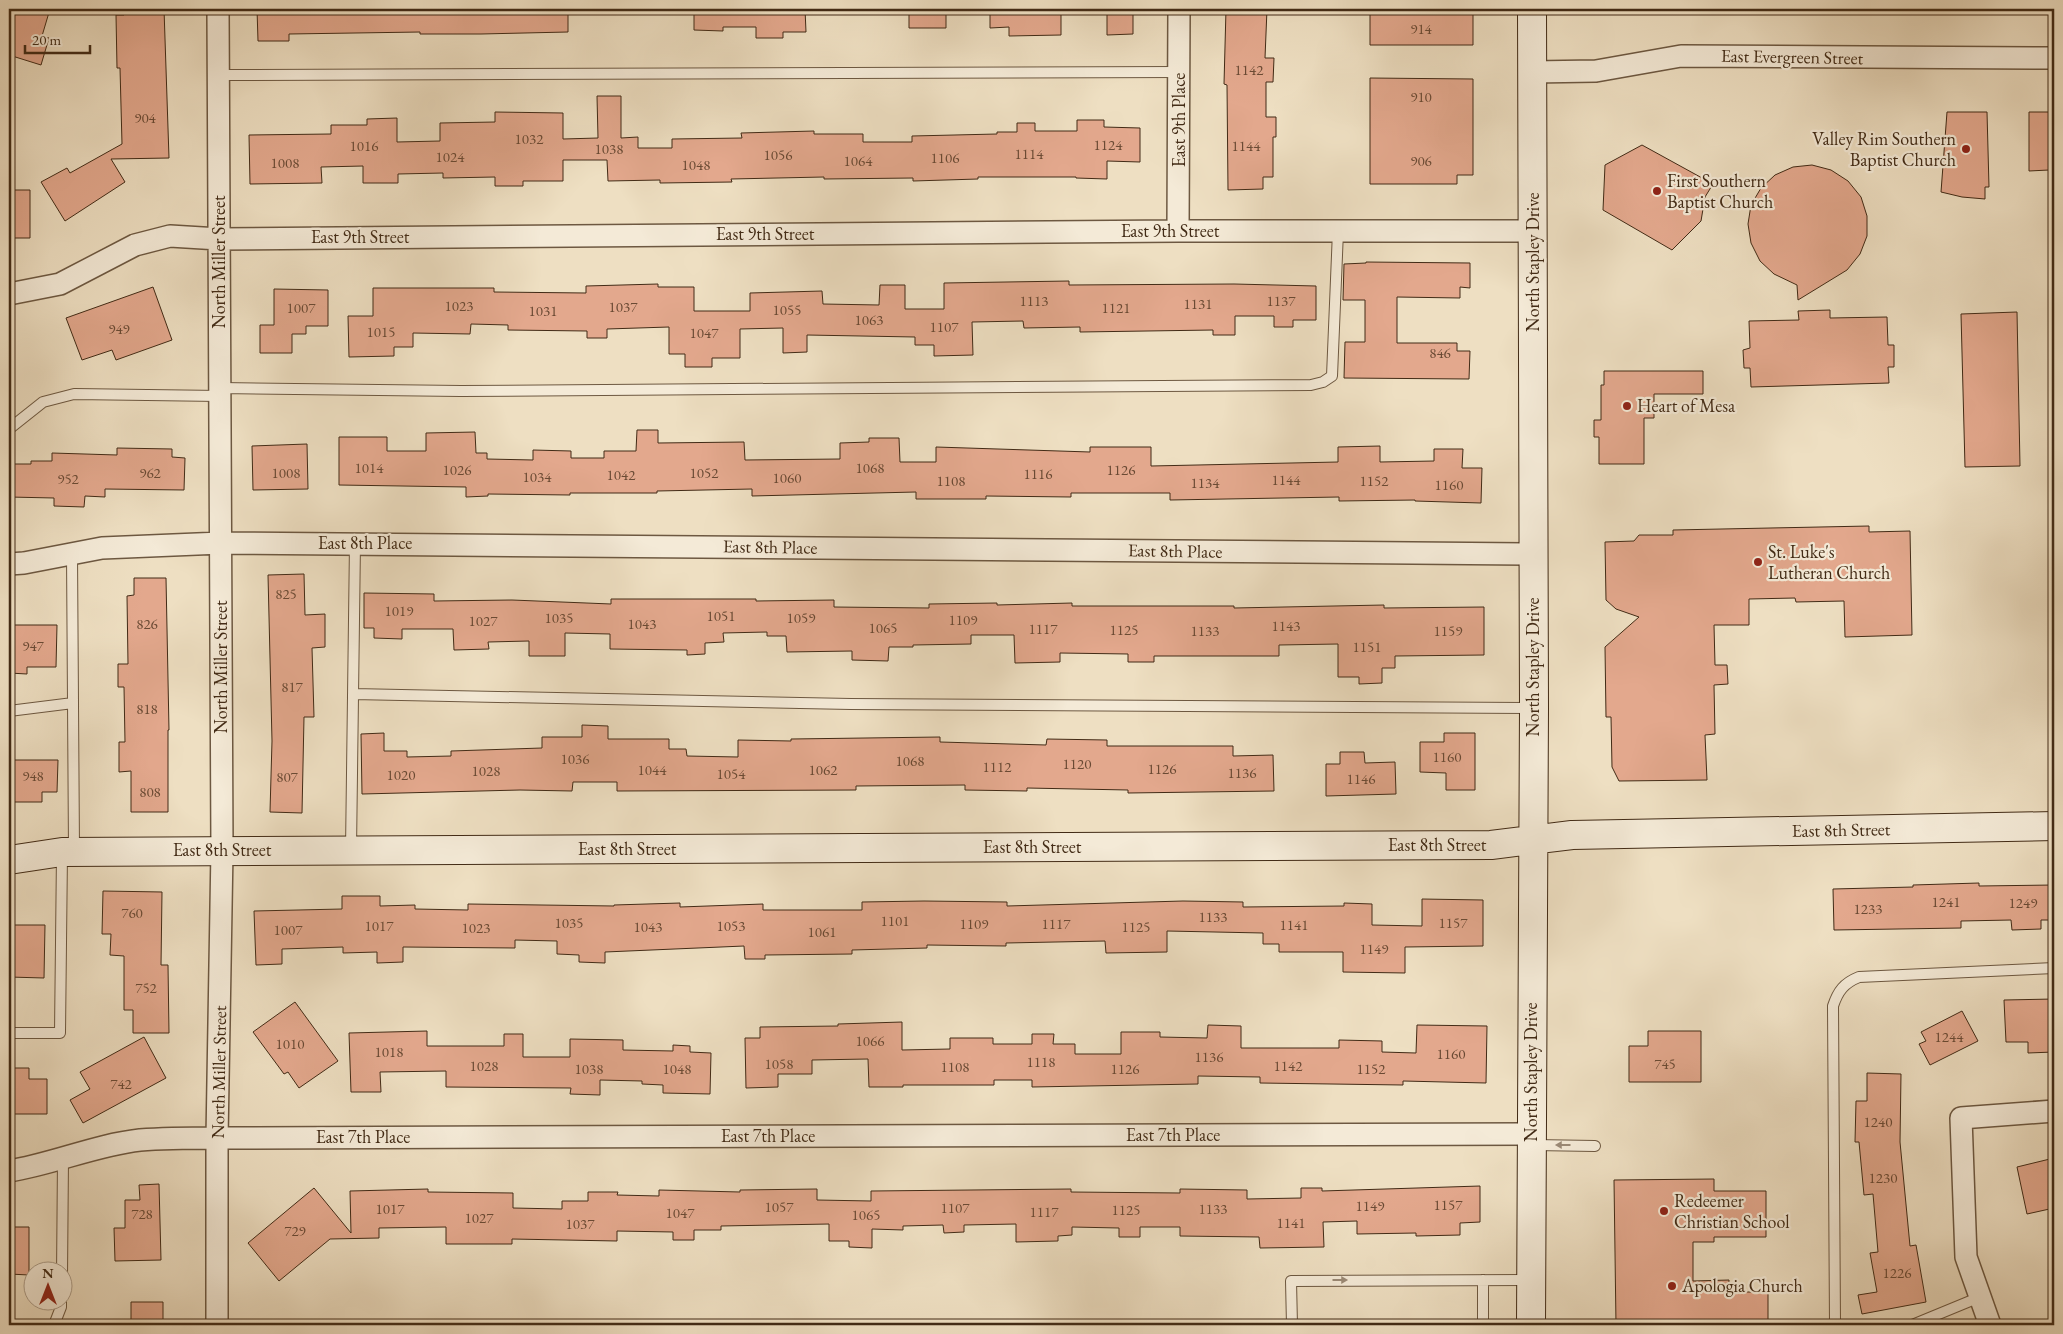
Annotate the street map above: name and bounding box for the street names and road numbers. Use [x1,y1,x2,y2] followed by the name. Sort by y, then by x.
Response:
[1721,44,1864,69] street label: East Evergreen Street
[1167,73,1190,167] street label: East 9th Place
[1521,192,1544,332] street label: North Stapley Drive
[207,195,230,329] street label: North Miller Street
[1121,219,1220,242] street label: East 9th Street
[716,222,815,245] street label: East 9th Street
[311,225,410,248] street label: East 9th Street
[318,531,412,554] street label: East 8th Place
[723,534,817,559] street label: East 8th Place
[1128,538,1222,563] street label: East 8th Place
[1521,597,1544,737] street label: North Stapley Drive
[209,600,232,734] street label: North Miller Street
[1791,817,1891,842] street label: East 8th Street
[1388,833,1487,856] street label: East 8th Street
[983,835,1082,858] street label: East 8th Street
[578,837,677,860] street label: East 8th Street
[173,838,272,861] street label: East 8th Street
[1519,1002,1542,1142] street label: North Stapley Drive
[206,1005,231,1139] street label: North Miller Street
[1126,1123,1220,1146] street label: East 7th Place
[721,1124,815,1147] street label: East 7th Place
[316,1125,410,1148] street label: East 7th Place

